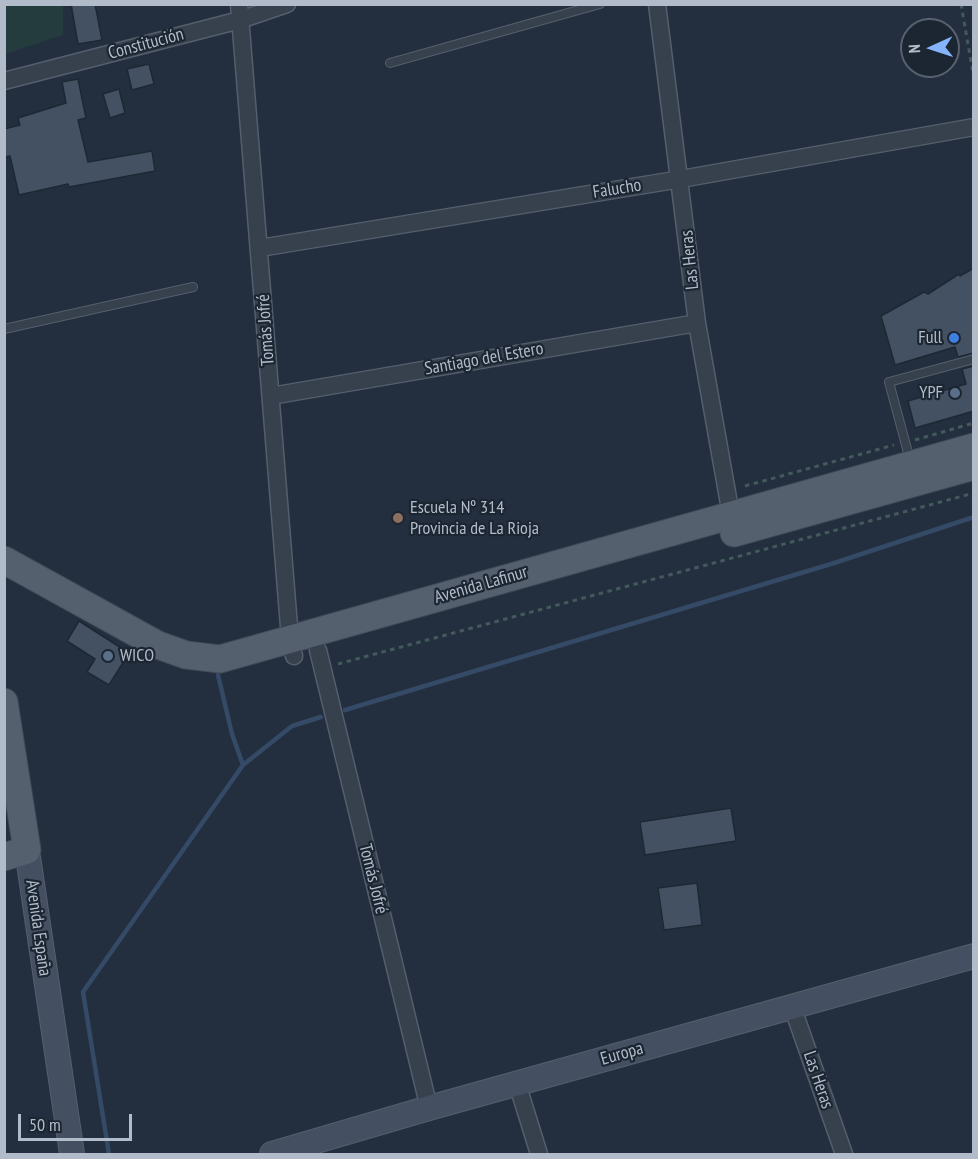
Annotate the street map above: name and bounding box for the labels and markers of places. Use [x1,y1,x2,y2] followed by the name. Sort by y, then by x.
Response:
[918,327,942,349] place label: Full
[947,331,961,345] marker: Full
[919,382,943,404] place label: YPF
[948,386,962,400] marker: YPF
[410,497,539,540] place label: Escuela Nº 314 Provincia de La Rioja
[391,511,405,525] marker: Escuela Nº 314 Provincia de La Rioja
[120,645,154,667] place label: WICO
[101,649,115,663] marker: WICO

